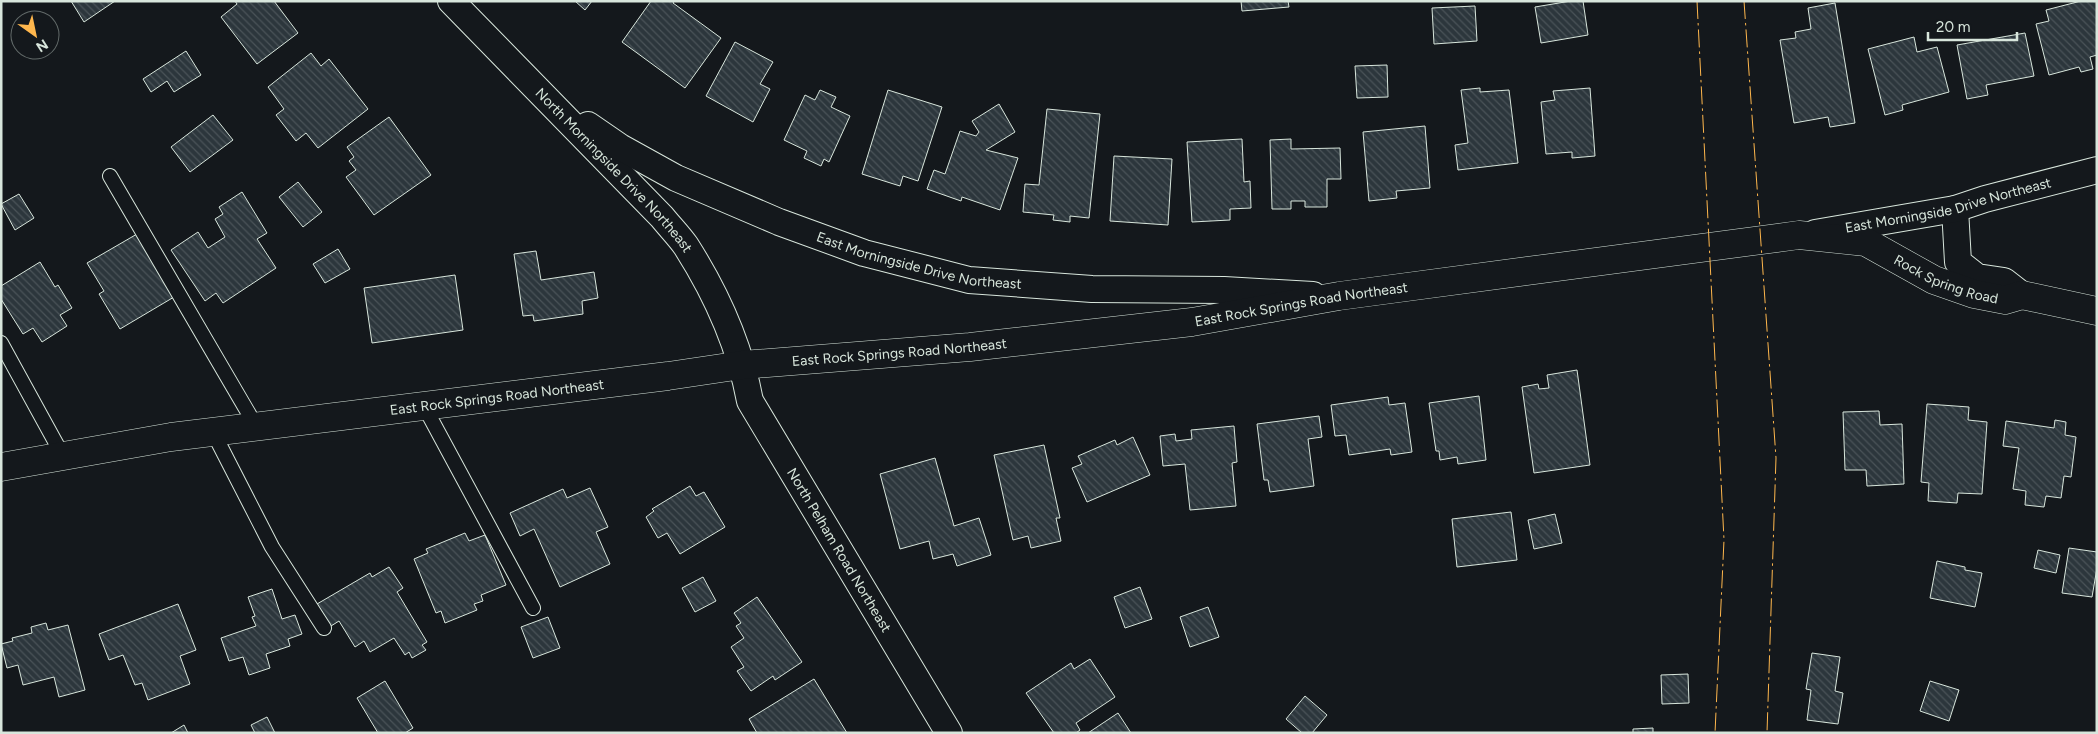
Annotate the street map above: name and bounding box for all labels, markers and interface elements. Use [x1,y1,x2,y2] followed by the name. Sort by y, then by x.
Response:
[10,10,60,60] north arrow
[1928,10,2017,42] scale bar
[1936,18,1970,36] text: 20 m
[33,35,51,56] text: N
[532,85,696,256] street label: North Morningside Drive Northeast
[1844,174,2053,237] street label: East Morningside Drive Northeast
[814,228,1022,293] street label: East Morningside Drive Northeast
[1891,251,2000,307] street label: Rock Spring Road
[1194,279,1409,330] street label: East Rock Springs Road Northeast
[791,335,1008,370] street label: East Rock Springs Road Northeast
[389,376,605,419] street label: East Rock Springs Road Northeast
[783,465,895,635] street label: North Pelham Road Northeast

